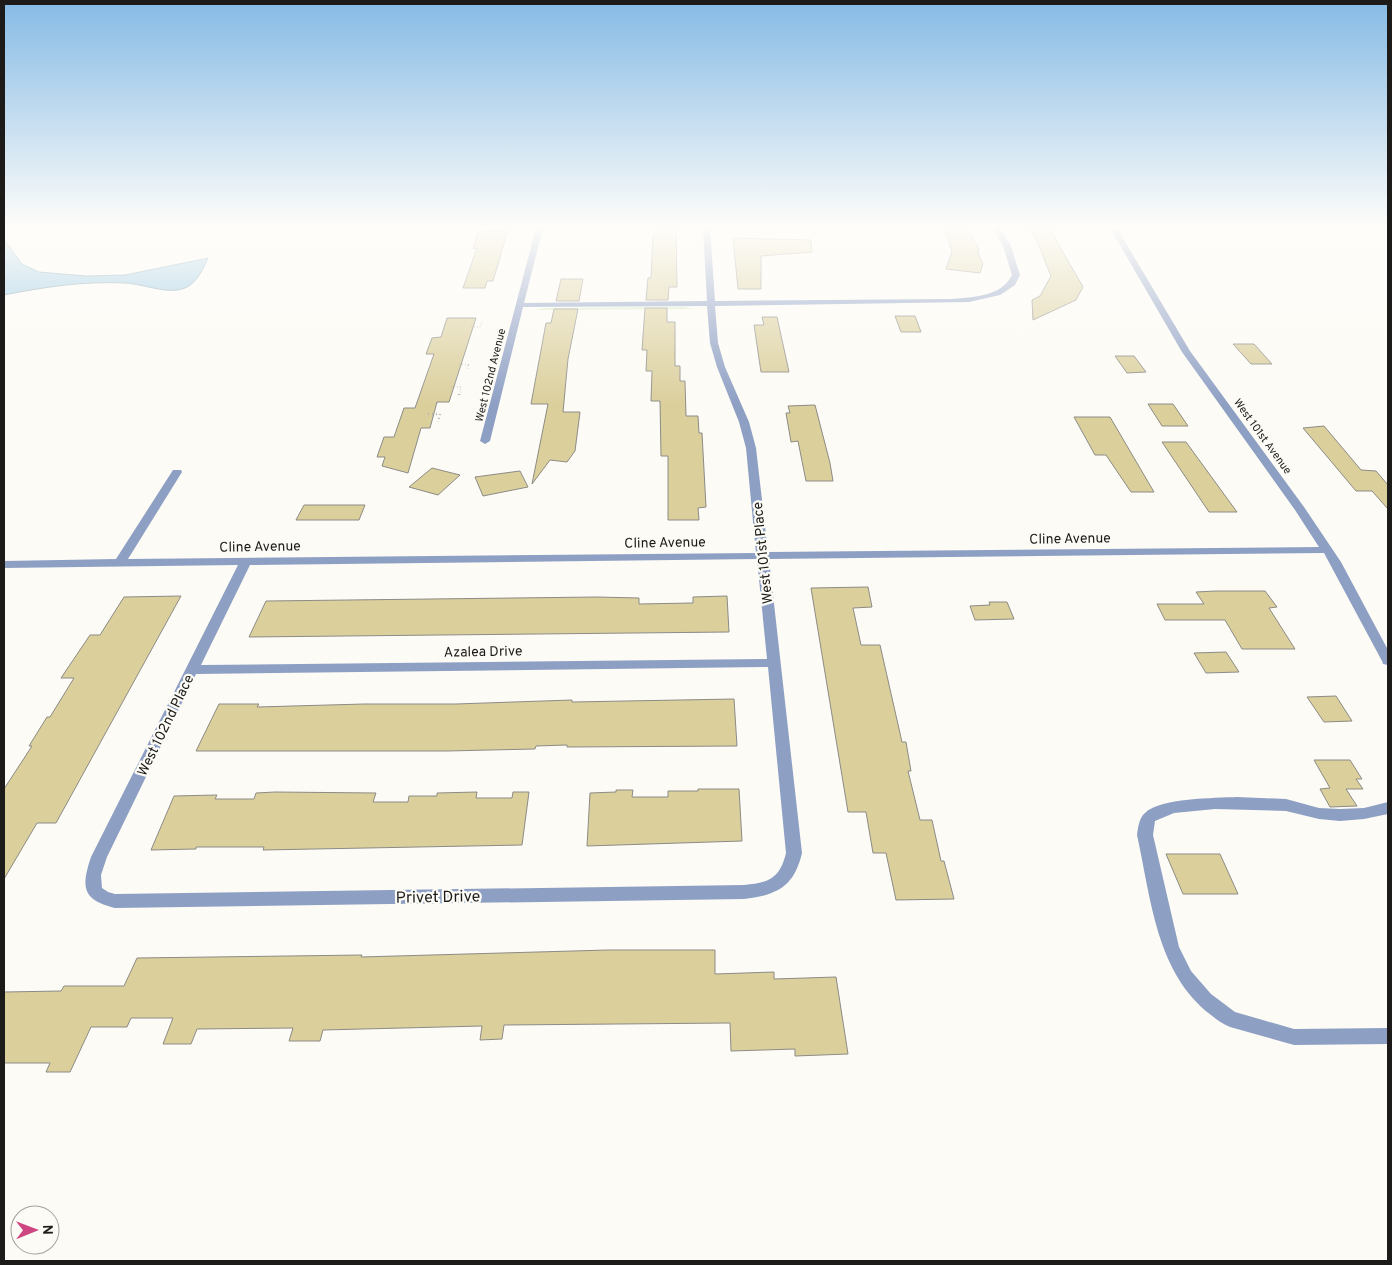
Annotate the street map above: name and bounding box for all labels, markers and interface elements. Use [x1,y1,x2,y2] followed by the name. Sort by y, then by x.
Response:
[473,327,509,424] street label: West 102nd Avenue
[1230,396,1294,477] street label: West 101st Avenue
[750,501,777,605] street label: West 101st Place
[1029,530,1111,549] street label: Cline Avenue
[624,534,706,553] street label: Cline Avenue
[219,538,301,557] street label: Cline Avenue
[443,643,523,662] street label: Azalea Drive
[134,672,198,779] street label: West 102nd Place
[396,887,480,909] street label: Privet Drive
[10,1205,60,1255] north arrow
[38,1225,55,1235] text: N

